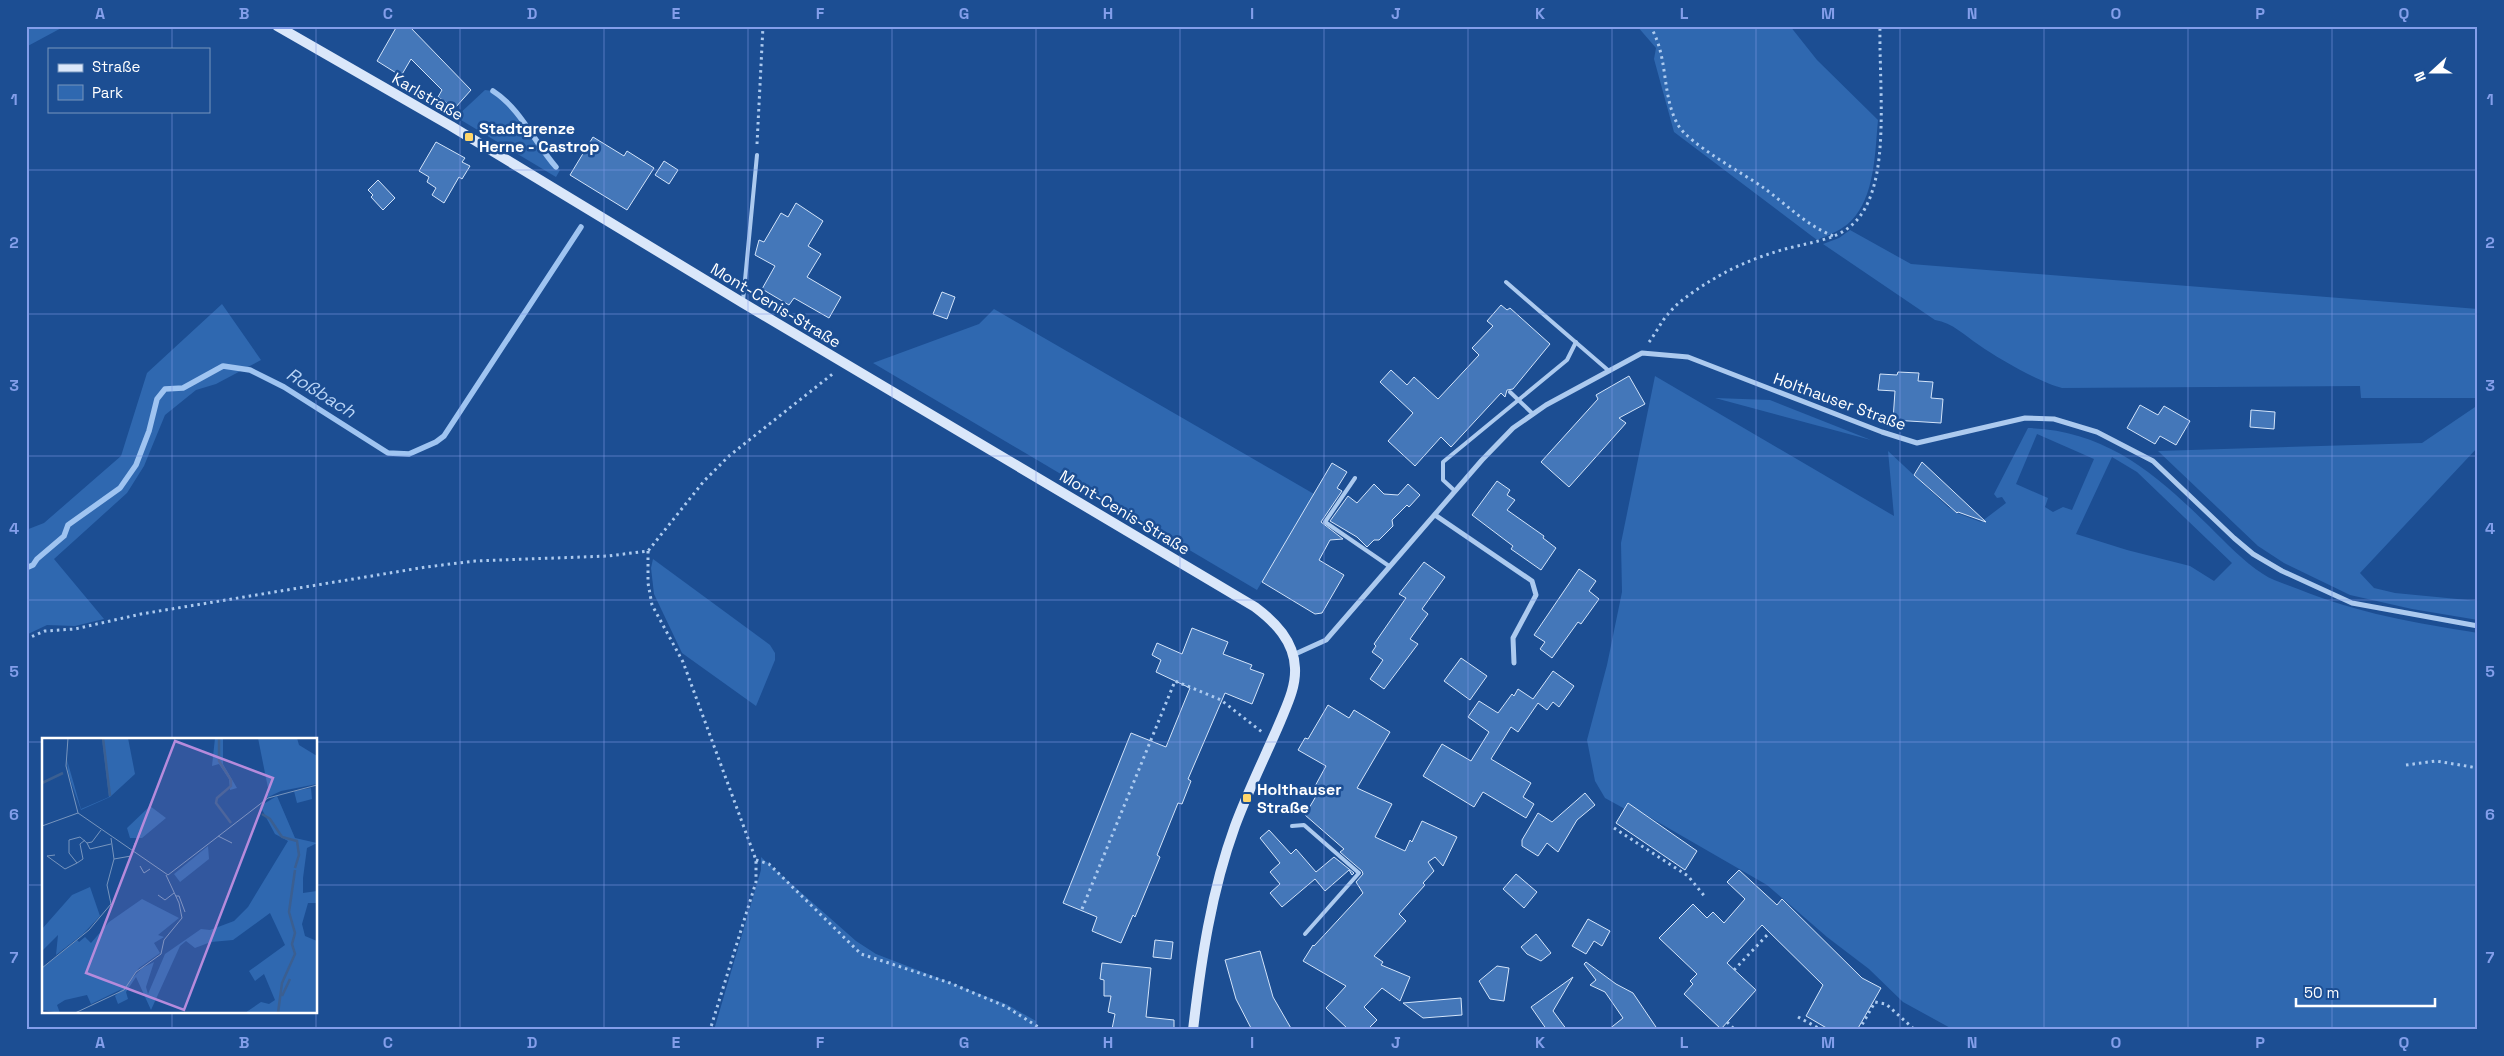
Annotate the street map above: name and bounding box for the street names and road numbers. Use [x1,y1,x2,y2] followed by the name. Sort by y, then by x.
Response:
[388,68,467,125] street label: Karlstraße
[707,258,845,353] street label: Mont-Cenis-Straße
[1770,368,1909,435] street label: Holthauser Straße
[1056,465,1194,560] street label: Mont-Cenis-Straße

